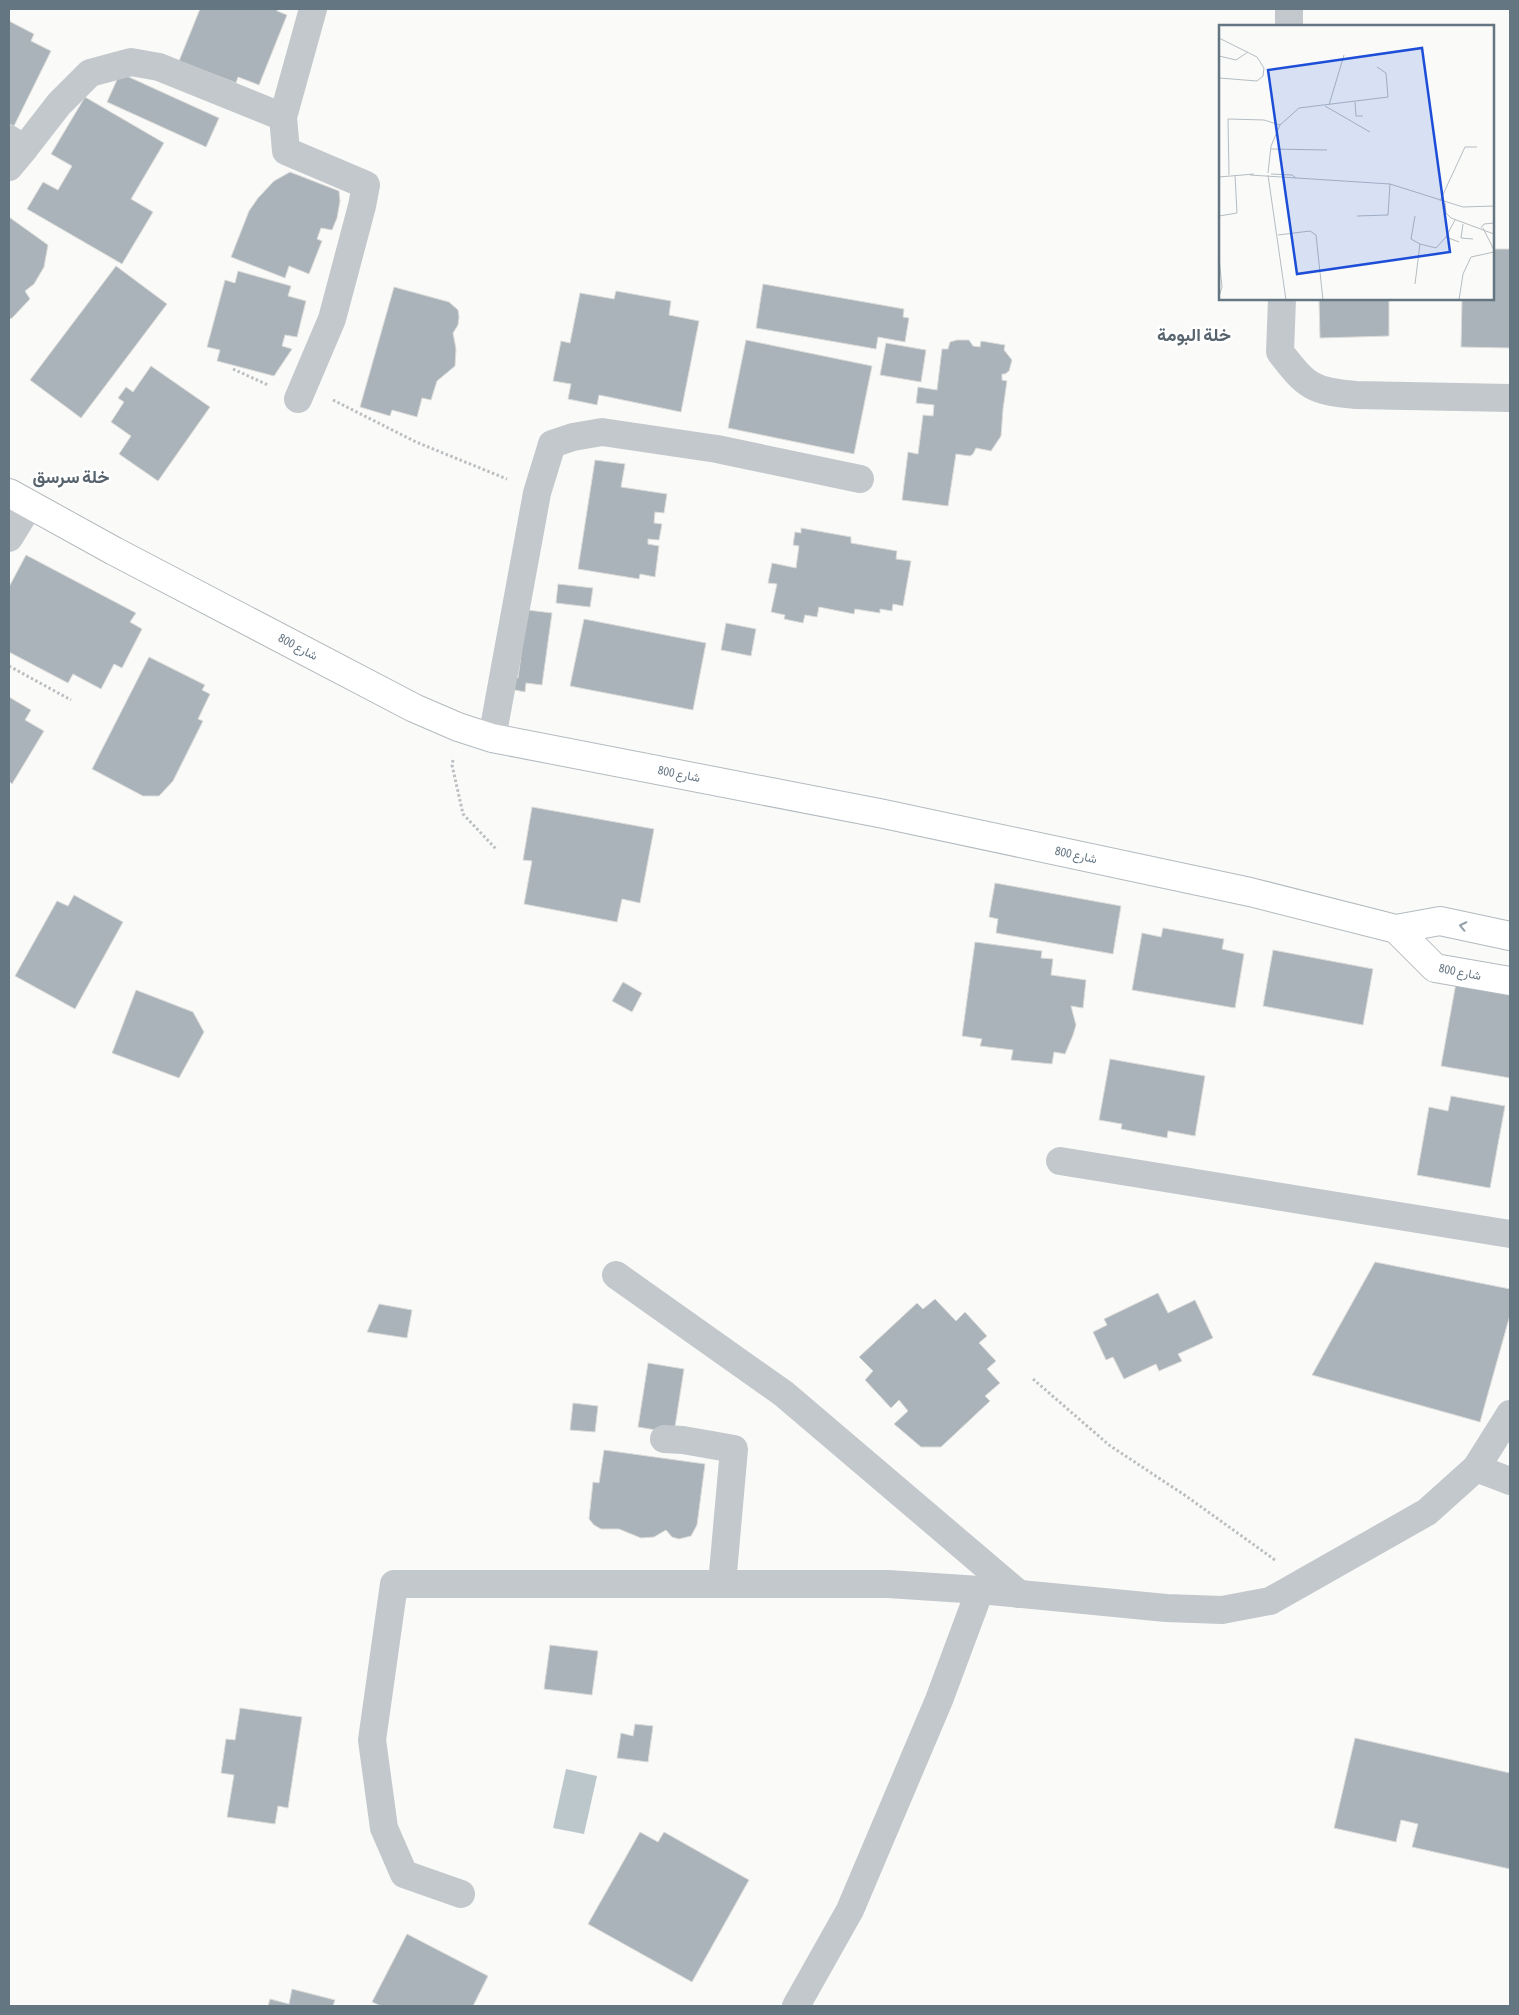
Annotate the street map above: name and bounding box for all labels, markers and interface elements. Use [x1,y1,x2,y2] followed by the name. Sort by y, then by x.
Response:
[1219,25,1494,300] inset map
[1157,324,1231,346] district label: خلة البومة
[32,466,110,488] district label: خلة سرسق
[275,631,320,665] street label: شارع 800
[656,763,701,787] street label: شارع 800
[1053,844,1098,868] street label: شارع 800
[1458,921,1467,931] one-way arrow
[1437,961,1482,985] street label: شارع 800

